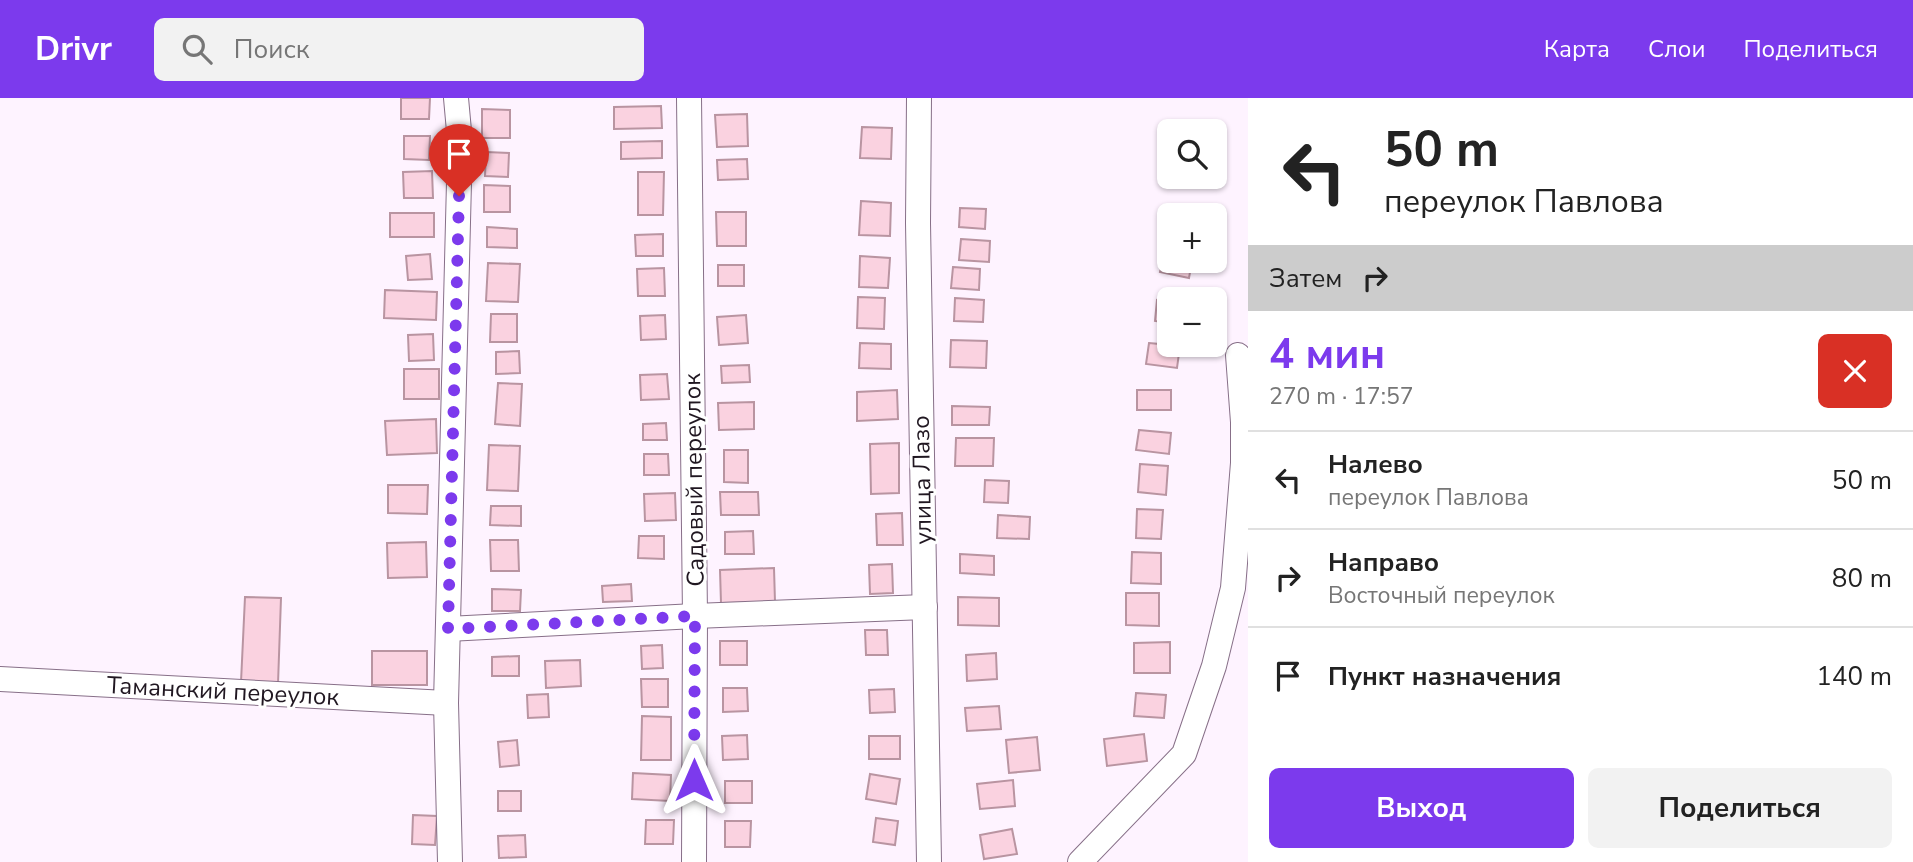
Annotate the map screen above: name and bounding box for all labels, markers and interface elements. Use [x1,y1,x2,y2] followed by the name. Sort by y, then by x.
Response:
[154,18,644,81] search box
[35,27,112,72] text: Drivr
[178,30,216,68] icon: search
[234,32,309,67] text: Поиск
[1544,33,1610,65] text: Карта
[1648,33,1705,65] text: Слои
[1743,33,1878,65] text: Поделиться
[1384,116,1499,183] text: 50 m
[1157,119,1227,357] map controls
[1157,119,1227,189] button: search
[429,124,489,196] pin
[1269,126,1360,217] icon: left
[440,135,478,173] icon: arrive
[1384,180,1664,223] text: переулок Павлова
[1157,203,1227,273] button: +
[1356,259,1394,297] icon: right
[1269,261,1342,296] text: Затем
[1157,287,1227,357] button: −
[1269,326,1385,383] text: 4 мин
[1818,334,1892,408] button: close
[676,373,712,587] street label: Садовый переулок
[1269,381,1414,412] text: 270 m · 17:57
[905,415,939,545] street label: улица Лазо
[1328,447,1423,482] text: Налево
[1269,461,1307,499] icon: left
[1832,463,1892,498] text: 50 m
[1328,482,1529,513] text: переулок Павлова
[1328,545,1439,580] text: Направо
[1269,559,1307,597] icon: right
[1832,561,1892,596] text: 80 m
[1328,580,1555,611] text: Восточный переулок
[1269,657,1307,695] icon: arrive
[1328,659,1561,694] text: Пункт назначения
[1816,659,1892,694] text: 140 m
[106,669,340,713] street label: Таманский переулок
[657,743,731,817] position arrow
[1269,768,1574,848] button: Выход
[1588,768,1892,848] button: Поделиться

